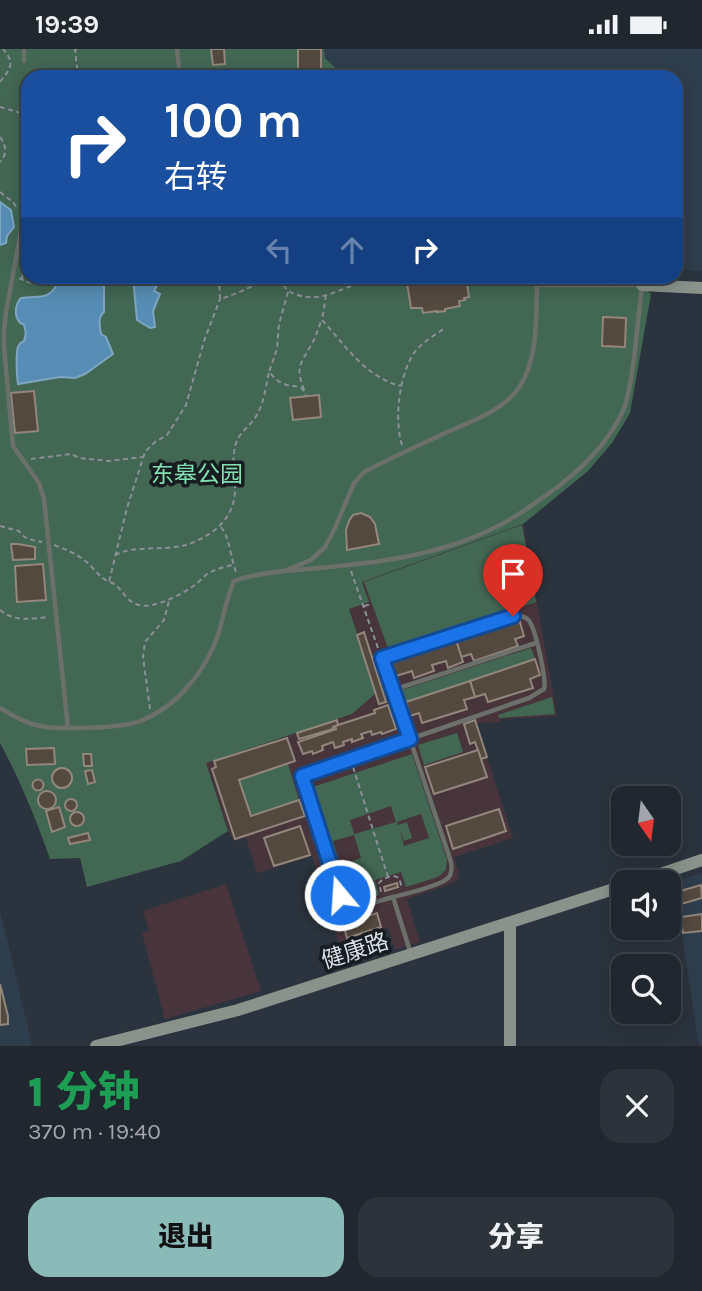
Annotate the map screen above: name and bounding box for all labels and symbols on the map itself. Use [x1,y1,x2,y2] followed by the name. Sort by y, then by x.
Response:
[151,461,243,488] park label: 东皋公园
[483,544,543,616] pin
[611,786,681,856] north arrow
[303,858,377,932] position arrow
[318,927,392,975] street label: 健康路

